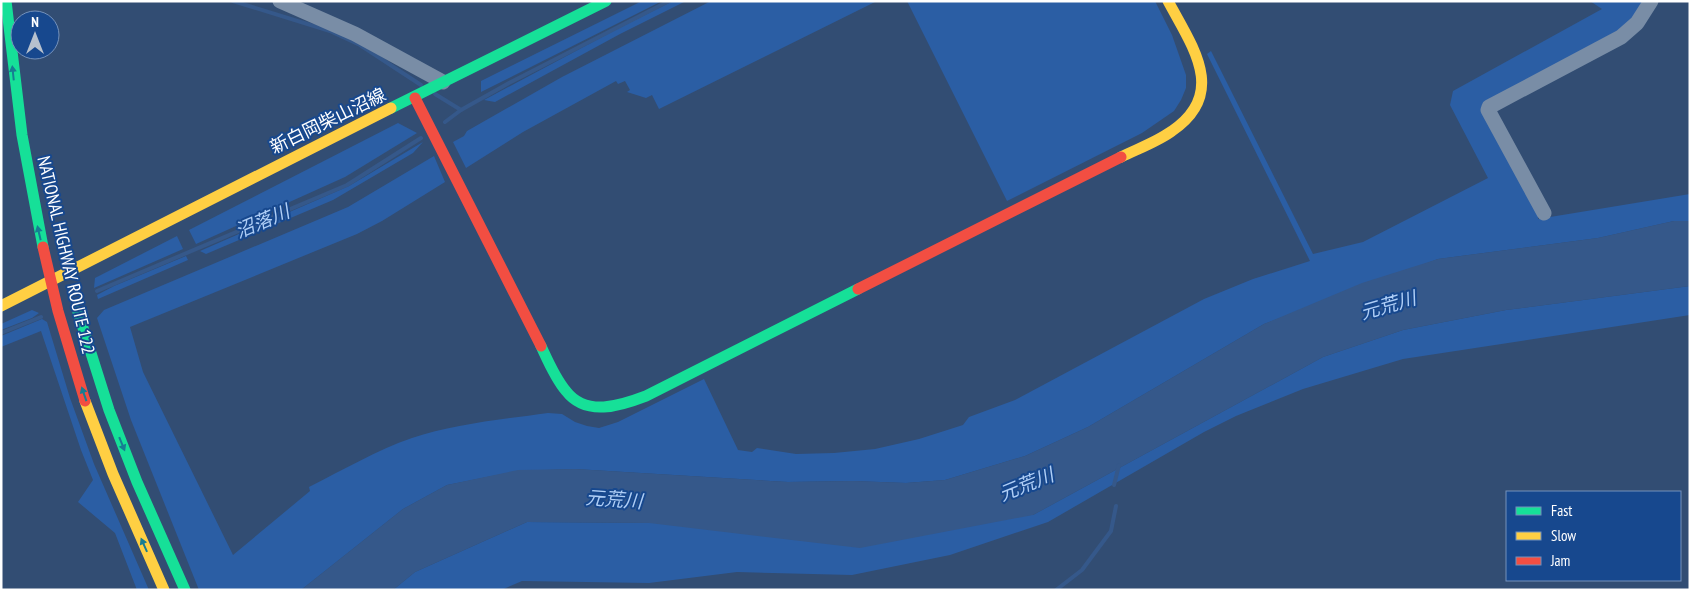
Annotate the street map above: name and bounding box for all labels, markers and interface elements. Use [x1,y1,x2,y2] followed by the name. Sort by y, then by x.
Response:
[10,10,60,60] north arrow
[31,13,39,31] text: N
[9,65,17,81] one-way arrow
[266,83,389,159] street label: 新白岡柴山沼線
[32,154,100,356] street label: NATIONAL HIGHWAY ROUTE 122
[231,198,295,243] water label: 沼落川
[35,225,43,241] one-way arrow
[1357,285,1421,324] water label: 元荒川
[80,387,87,402] one-way arrow
[118,437,126,452] one-way arrow
[995,461,1059,506] water label: 元荒川
[585,485,645,513] water label: 元荒川
[1506,491,1681,581] legend
[1551,501,1572,520] text: Fast
[1551,526,1576,545] text: Slow
[140,538,148,552] one-way arrow
[1550,551,1570,570] text: Jam

